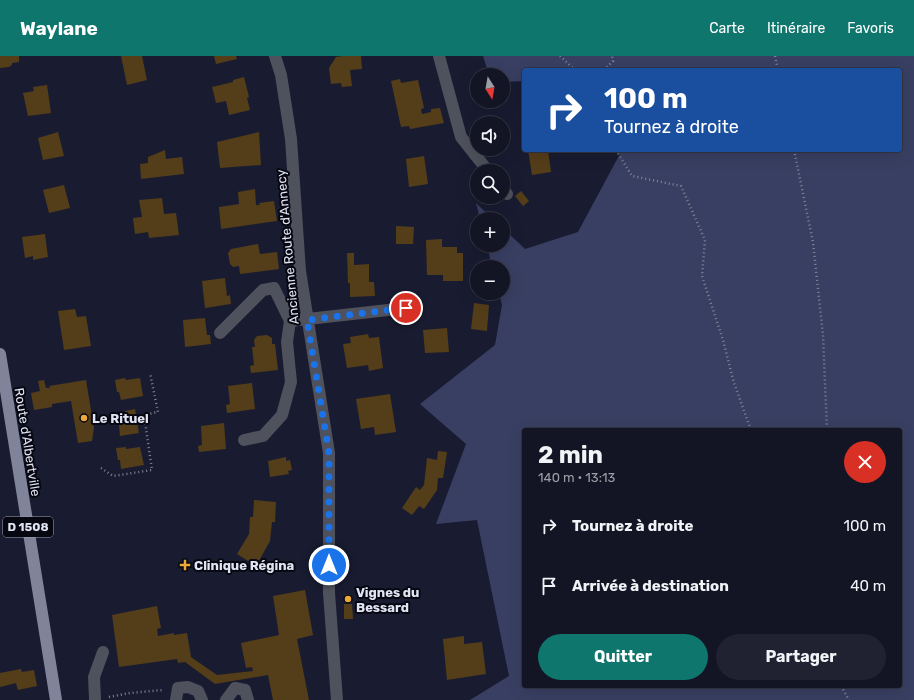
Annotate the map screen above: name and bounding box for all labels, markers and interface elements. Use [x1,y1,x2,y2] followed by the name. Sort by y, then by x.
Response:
[20,17,98,40] text: Waylane
[709,20,745,37] text: Carte
[767,20,825,37] text: Itinéraire
[847,20,894,37] text: Favoris
[470,68,510,108] north arrow
[470,68,510,300] map controls
[604,82,688,115] text: 100 m
[538,84,590,136] icon: right
[470,116,510,156] button: sound
[604,116,739,138] text: Tournez à droite
[470,164,510,204] button: search
[273,169,302,325] street label: Ancienne Route d'Annecy
[470,212,510,252] button: +
[470,260,510,300] button: −
[389,291,423,325] pin
[395,297,417,319] icon: arrive
[12,387,44,497] street label: Route d'Albertville
[92,411,149,426] place label: Le Rituel
[79,413,89,423] marker: Le Rituel
[538,441,603,469] text: 2 min
[844,441,886,483] button: close
[538,470,615,485] text: 140 m · 13:13
[538,515,560,537] icon: right
[3,517,53,537] road number: D 1508
[572,517,693,535] text: Tournez à droite
[844,517,886,535] text: 100 m
[308,544,350,586] position arrow
[194,558,294,573] place label: Clinique Régina
[179,559,191,571] marker: Clinique Régina
[538,575,560,597] icon: arrive
[572,577,729,595] text: Arrivée à destination
[850,577,886,595] text: 40 m
[356,585,419,615] place label: Vignes du Bessard
[343,594,353,604] marker: Vignes du Bessard
[538,634,708,680] button: Quitter
[716,634,886,680] button: Partager

